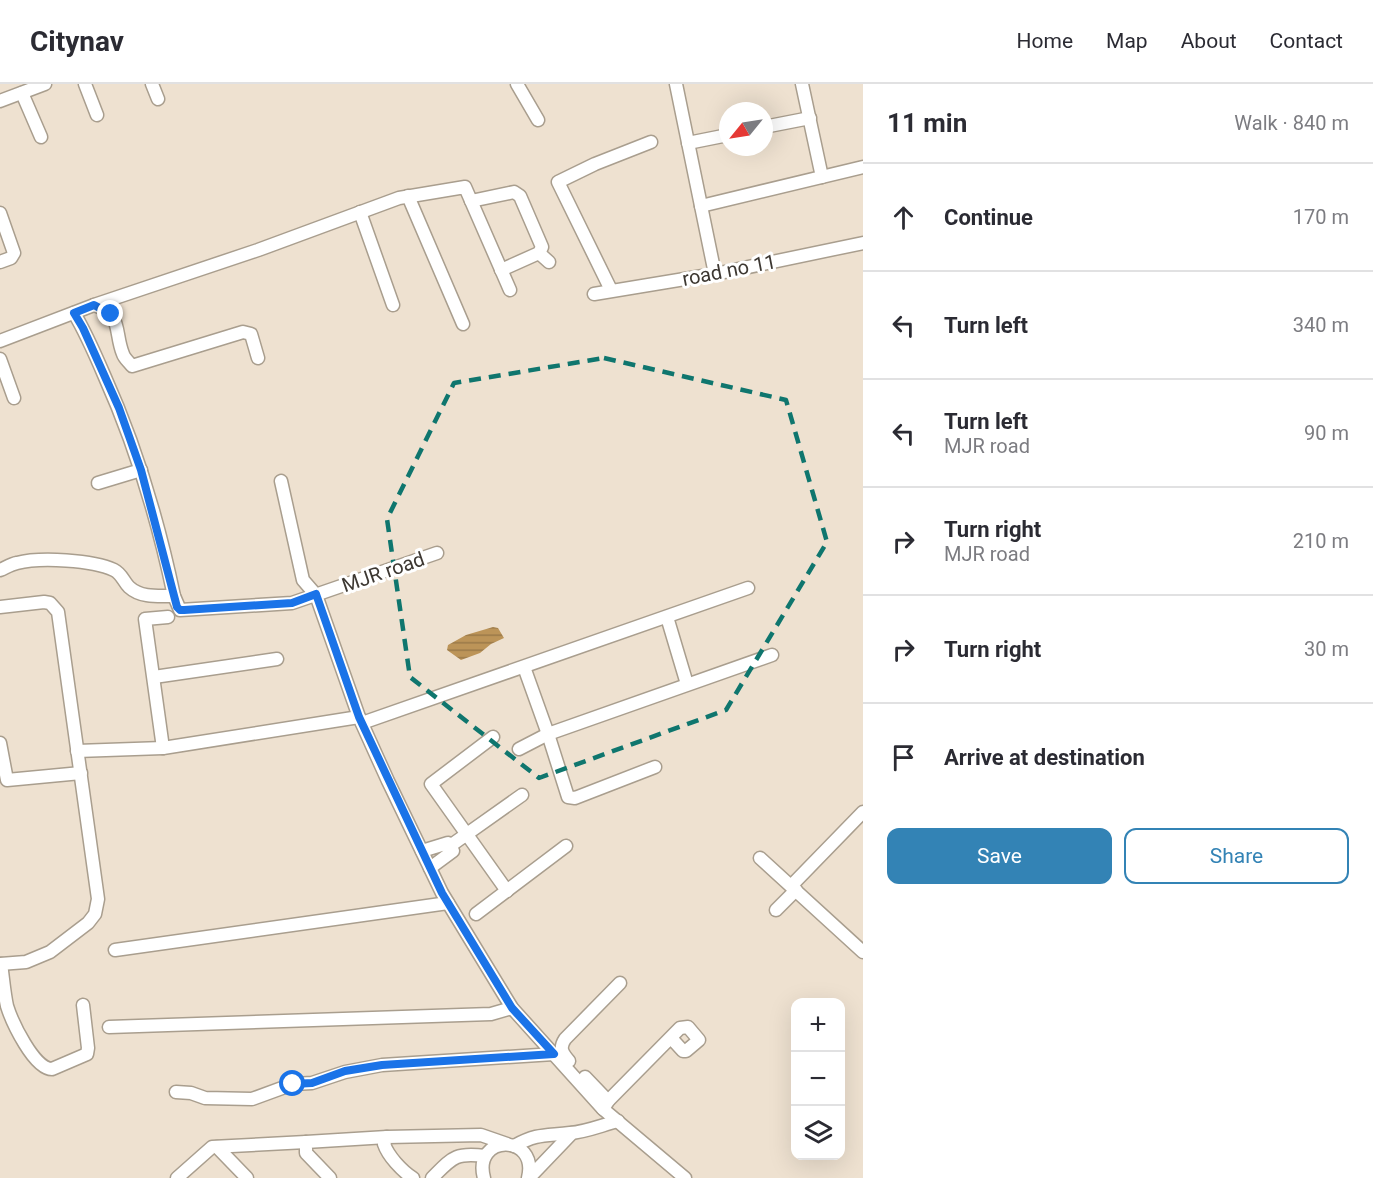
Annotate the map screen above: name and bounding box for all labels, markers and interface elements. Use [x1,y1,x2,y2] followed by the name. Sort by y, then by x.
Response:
[30,25,124,58] text: Citynav
[1017,29,1073,53] text: Home
[1106,29,1148,53] text: Map
[1181,29,1237,53] text: About
[1270,29,1343,53] text: Contact
[719,102,773,156] north arrow
[887,108,967,138] text: 11 min
[1234,111,1349,135] text: Walk · 840 m
[887,201,920,234] icon: ahead
[944,205,1033,230] text: Continue
[1293,205,1349,229] text: 170 m
[680,249,778,291] street label: road no 11
[97,300,123,326] route end
[887,309,920,342] icon: left
[944,313,1028,338] text: Turn left
[1293,313,1349,337] text: 340 m
[944,409,1028,434] text: Turn left
[887,417,920,450] icon: left
[1304,421,1349,445] text: 90 m
[944,434,1030,458] text: MJR road
[944,517,1041,542] text: Turn right
[887,525,920,558] icon: right
[1293,529,1349,553] text: 210 m
[944,542,1030,566] text: MJR road
[338,547,428,597] street label: MJR road
[887,633,920,666] icon: right
[944,637,1041,662] text: Turn right
[1304,637,1349,661] text: 30 m
[887,741,920,774] icon: arrive
[944,745,1145,770] text: Arrive at destination
[887,828,1112,884] button: Save
[1124,828,1349,884] button: Share
[791,998,845,1160] map controls
[791,998,845,1052] button: +
[791,1052,845,1106] button: −
[279,1070,305,1096] route start
[791,1106,845,1160] button: layers

